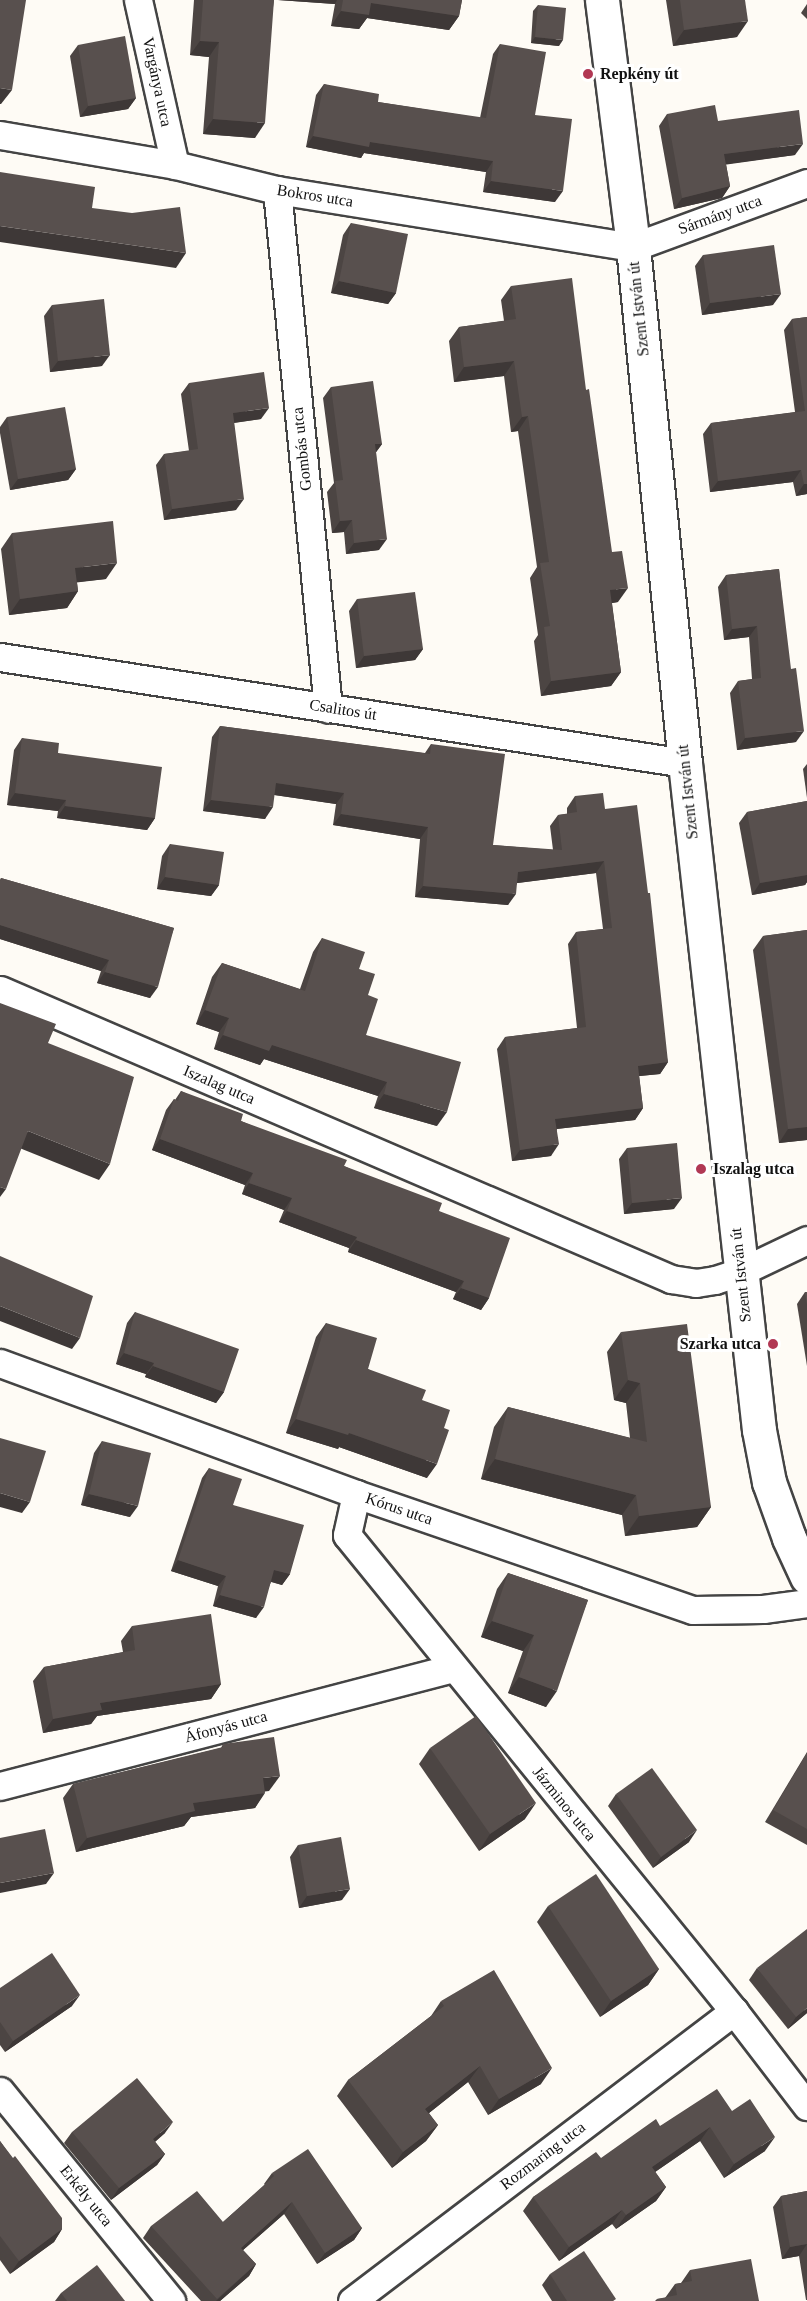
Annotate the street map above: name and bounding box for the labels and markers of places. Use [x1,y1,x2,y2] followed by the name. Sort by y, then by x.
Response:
[600,64,679,84] place label: Repkény út
[581,67,595,81] marker: Repkény út
[713,1159,794,1179] place label: Iszalag utca
[694,1162,708,1176] marker: Iszalag utca
[680,1334,761,1354] place label: Szarka utca
[766,1337,780,1351] marker: Szarka utca

